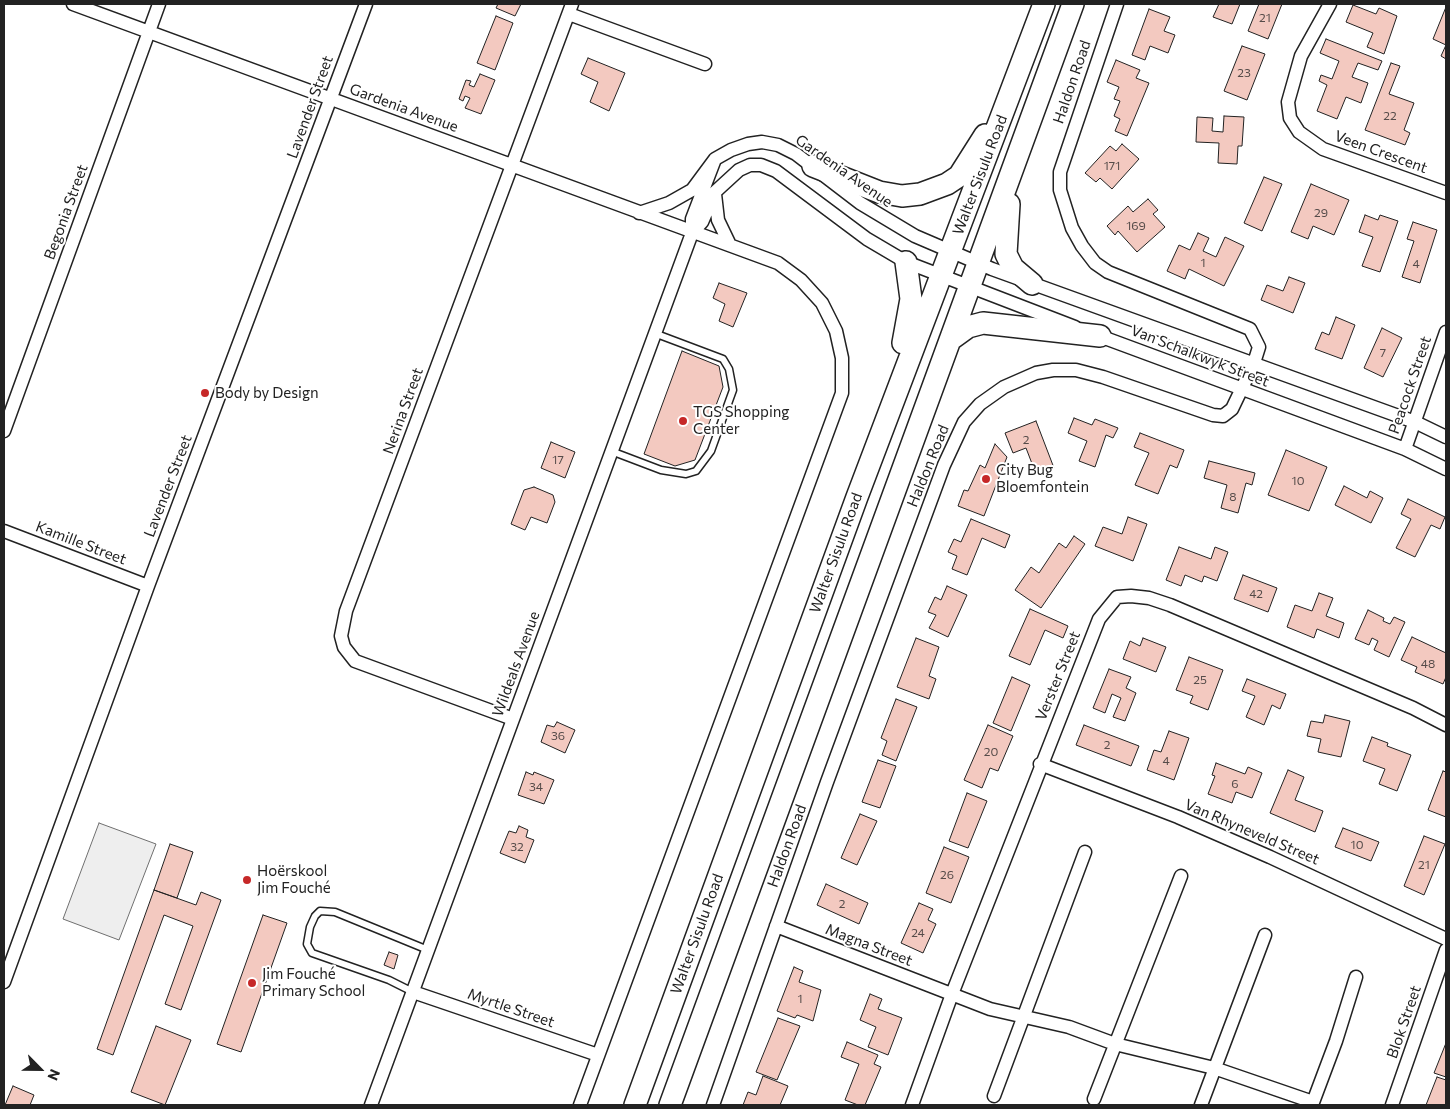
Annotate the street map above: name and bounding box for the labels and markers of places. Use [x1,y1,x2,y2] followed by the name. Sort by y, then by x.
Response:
[215,384,319,402] place label: Body by Design
[199,387,211,399] marker: Body by Design
[693,403,789,438] place label: TGS Shopping Center
[677,415,689,427] marker: TGS Shopping Center
[996,461,1089,496] place label: City Bug Bloemfontein
[980,473,992,485] marker: City Bug Bloemfontein
[257,862,331,897] place label: Hoërskool Jim Fouché
[241,874,253,886] marker: Hoërskool Jim Fouché
[262,965,365,1000] place label: Jim Fouché Primary School
[246,977,258,989] marker: Jim Fouché Primary School

